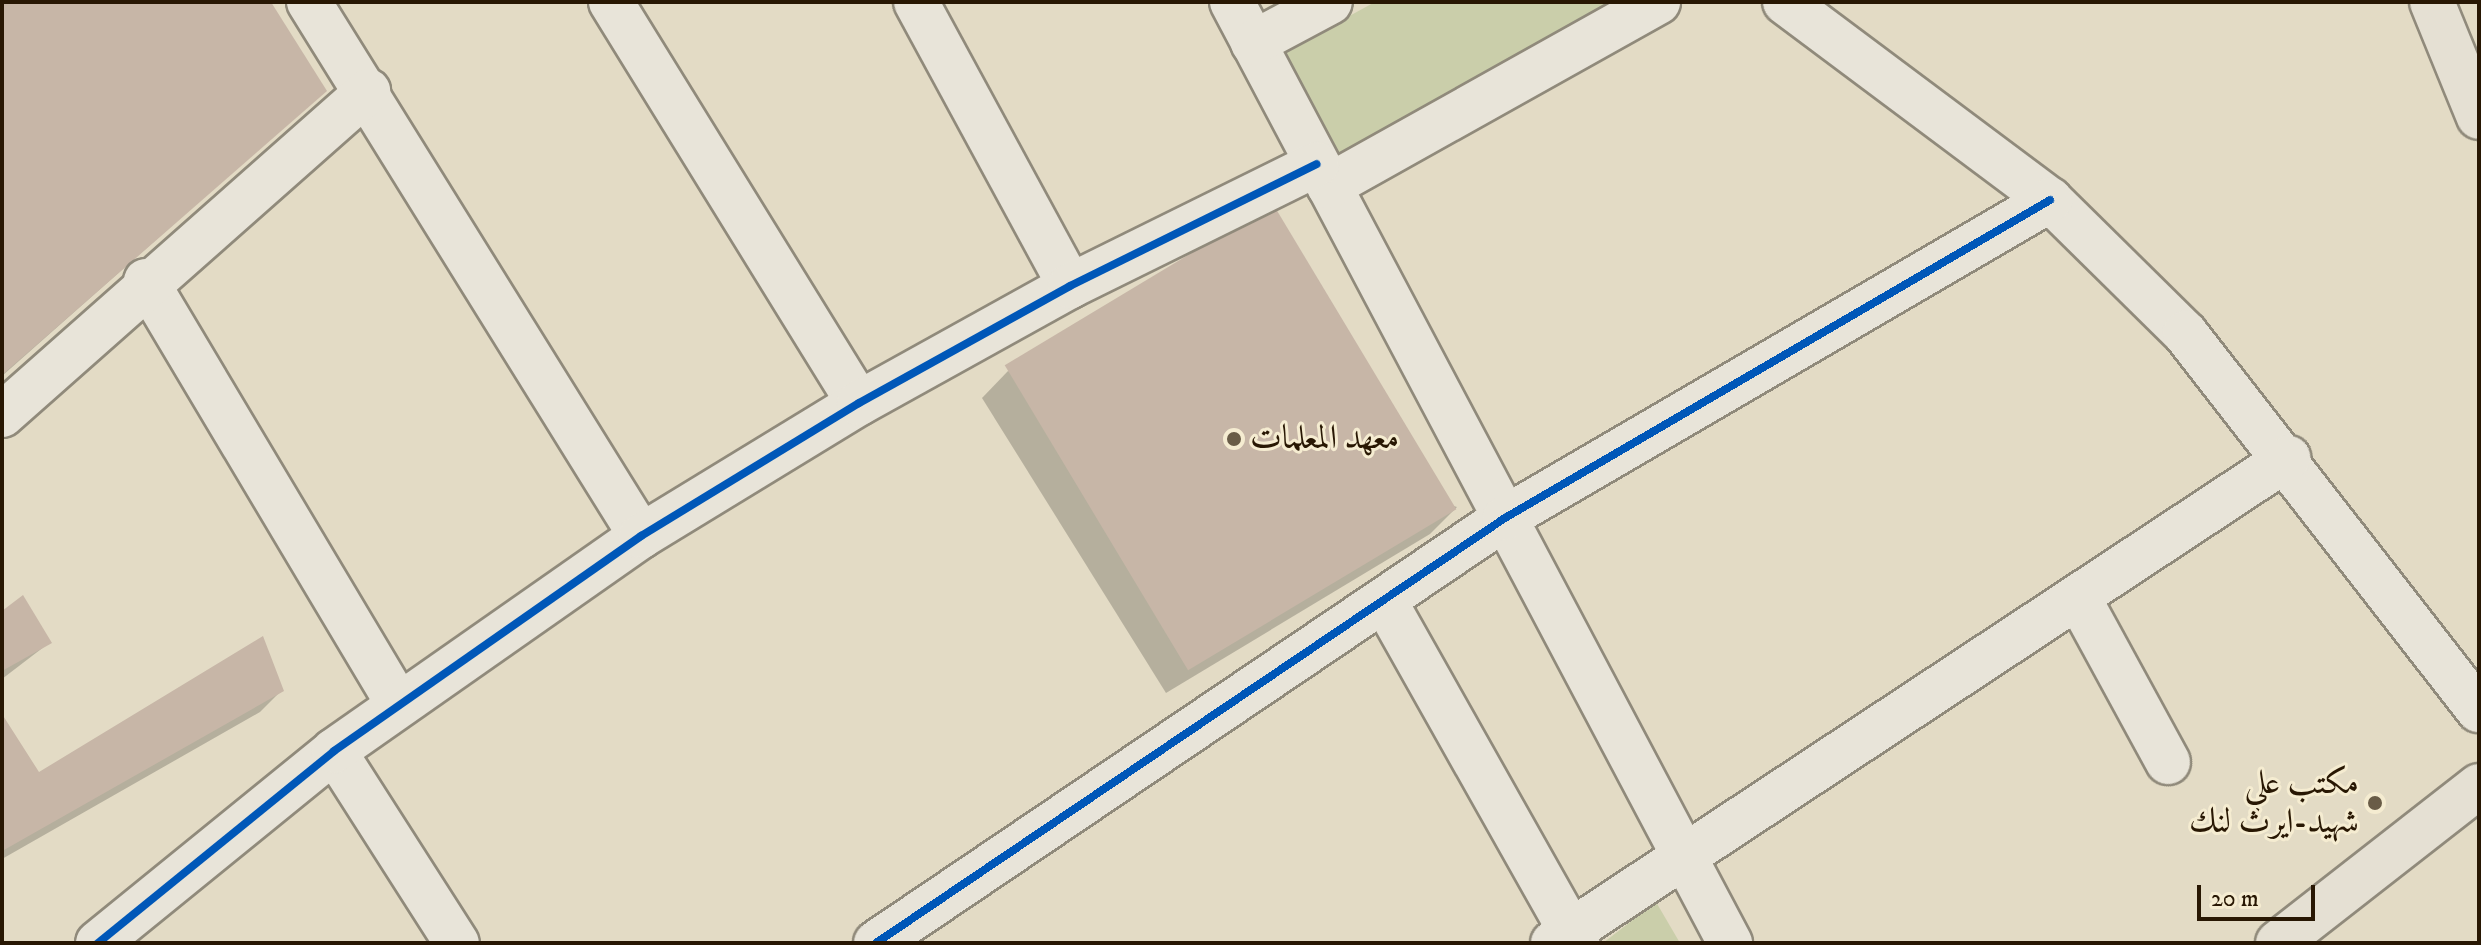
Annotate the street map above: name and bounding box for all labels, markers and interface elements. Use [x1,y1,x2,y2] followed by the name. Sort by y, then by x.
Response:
[1250,419,1399,459] place label: معهد المعلمات
[1225,430,1243,448] marker: معهد المعلمات
[2189,763,2359,842] place label: مكتب علي شهيد-ايرث لنك
[2366,794,2384,812] marker: مكتب علي شهيد-ايرث لنك
[2201,869,2319,919] scale bar
[2211,884,2259,914] text: 20 m

